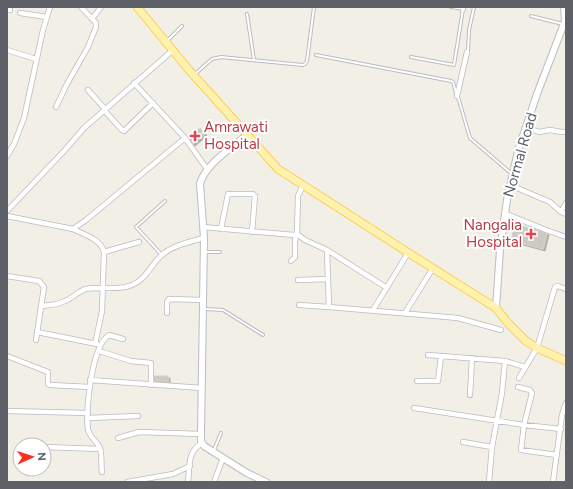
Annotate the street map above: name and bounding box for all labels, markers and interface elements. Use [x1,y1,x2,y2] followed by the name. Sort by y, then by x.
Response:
[499,111,541,199] street label: Normal Road
[204,118,268,153] place label: Amrawati Hospital
[189,130,201,142] marker: Amrawati Hospital
[463,216,522,251] place label: Nangalia Hospital
[525,228,537,240] marker: Nangalia Hospital
[12,437,52,477] north arrow
[35,452,48,461] text: N

